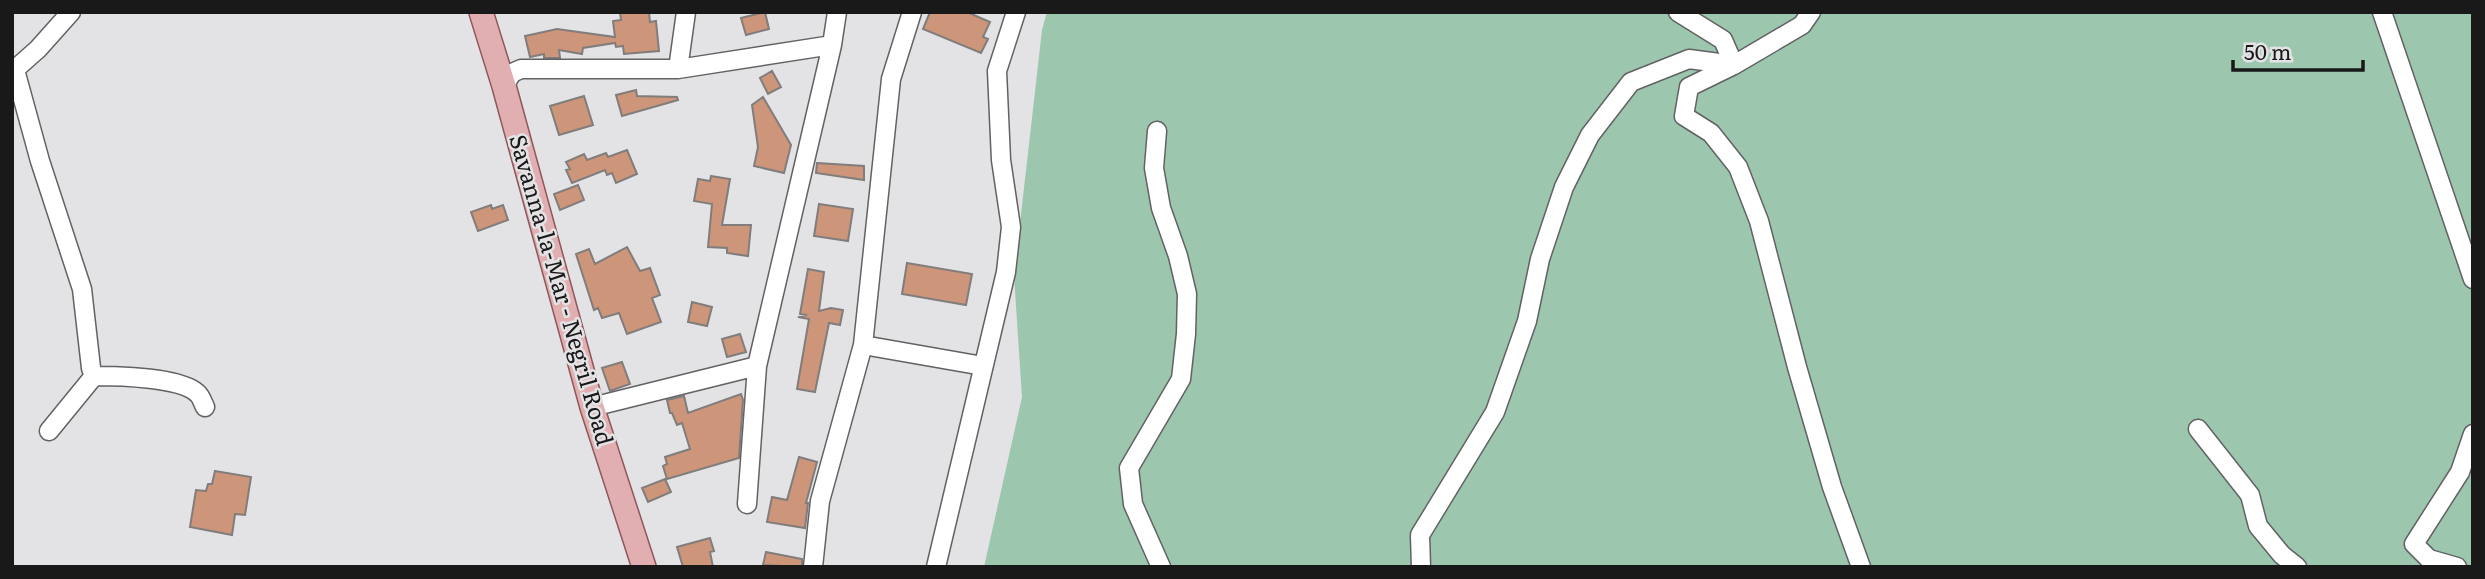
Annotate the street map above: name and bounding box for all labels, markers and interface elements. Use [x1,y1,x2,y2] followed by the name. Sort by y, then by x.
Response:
[2233,28,2362,72] scale bar
[2244,35,2291,66] text: 50 m
[502,130,624,449] street label: Savanna-la-Mar - Negril Road

